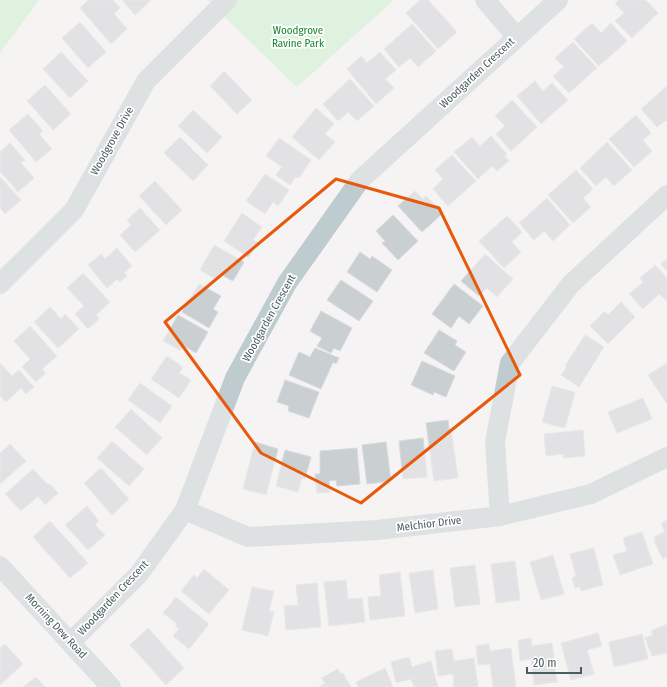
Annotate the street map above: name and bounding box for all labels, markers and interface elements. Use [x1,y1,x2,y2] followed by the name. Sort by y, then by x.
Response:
[272,24,325,50] park label: Woodgrove Ravine Park
[437,35,517,111] street label: Woodgarden Crescent
[88,105,136,177] street label: Woodgrove Drive
[240,272,299,364] street label: Woodgarden Crescent
[396,514,462,534] street label: Melchior Drive
[75,558,151,638] street label: Woodgarden Crescent
[23,591,89,661] street label: Morning Dew Road
[527,649,581,675] scale bar
[533,656,557,670] text: 20 m

